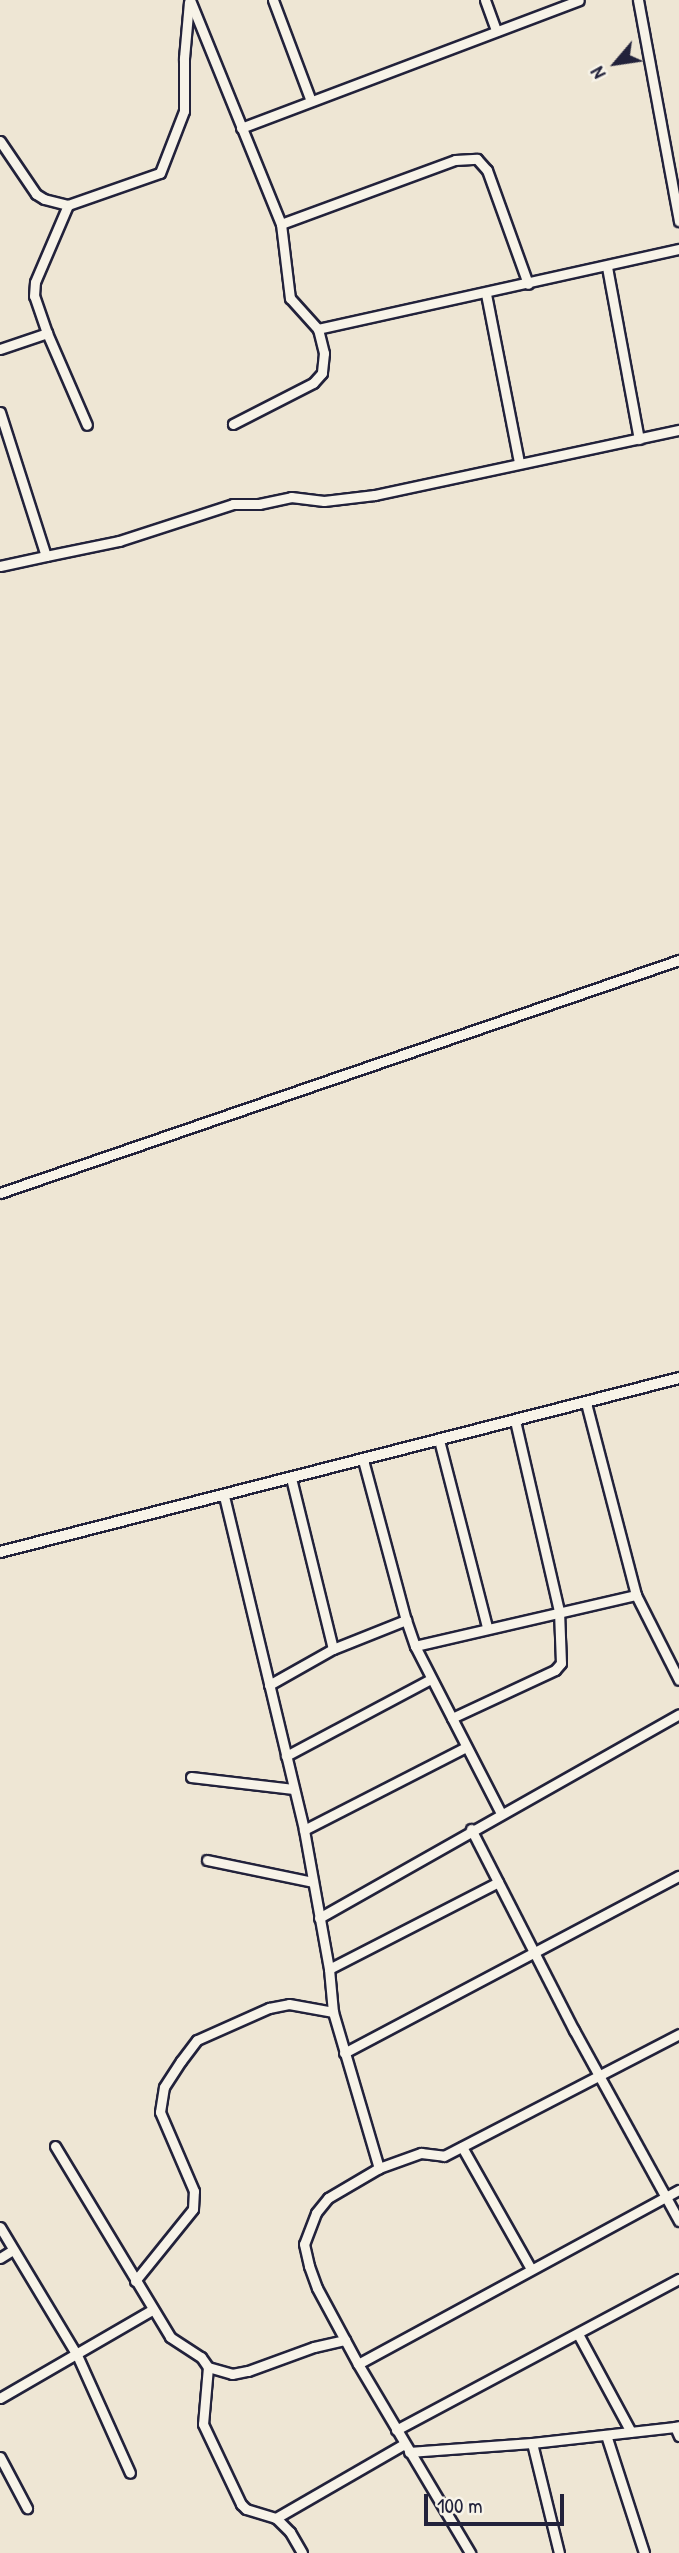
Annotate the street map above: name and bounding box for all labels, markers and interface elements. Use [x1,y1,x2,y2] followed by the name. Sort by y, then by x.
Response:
[581,28,651,98] north arrow
[584,62,611,84] text: N
[427,2480,567,2524] scale bar
[437,2491,483,2520] text: 100 m

